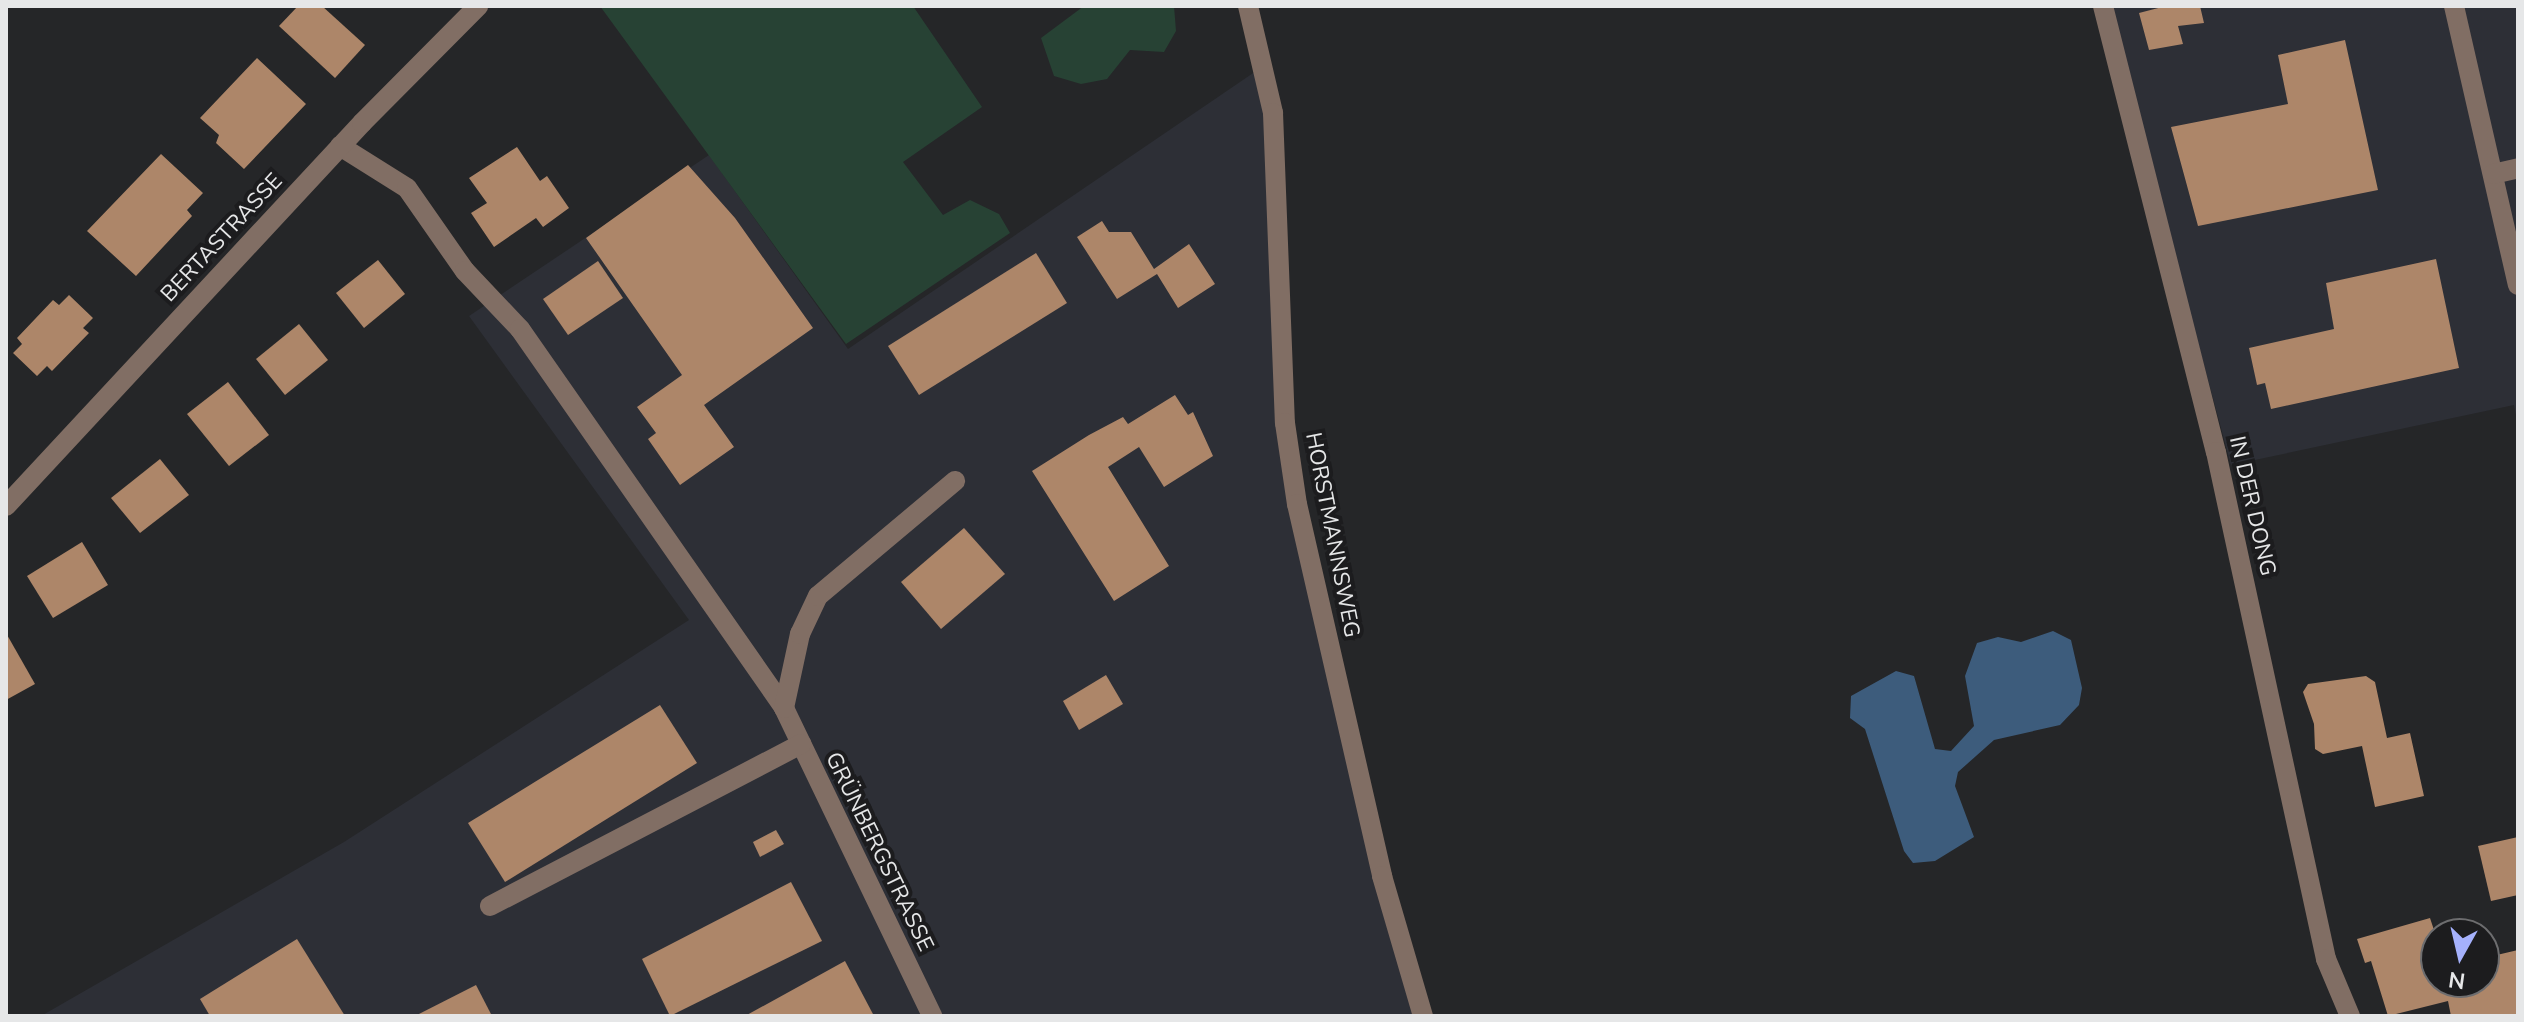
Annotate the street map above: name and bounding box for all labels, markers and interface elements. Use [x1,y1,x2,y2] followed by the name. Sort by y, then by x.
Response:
[156,168,288,308] street label: BERTASTRASSE
[1299,430,1365,640] street label: HORSTMANNSWEG
[2223,434,2281,578] street label: IN DER DONG
[819,748,939,956] street label: GRÜNBERGSTRASSE
[2420,918,2500,998] north arrow
[2447,964,2467,996] text: N

